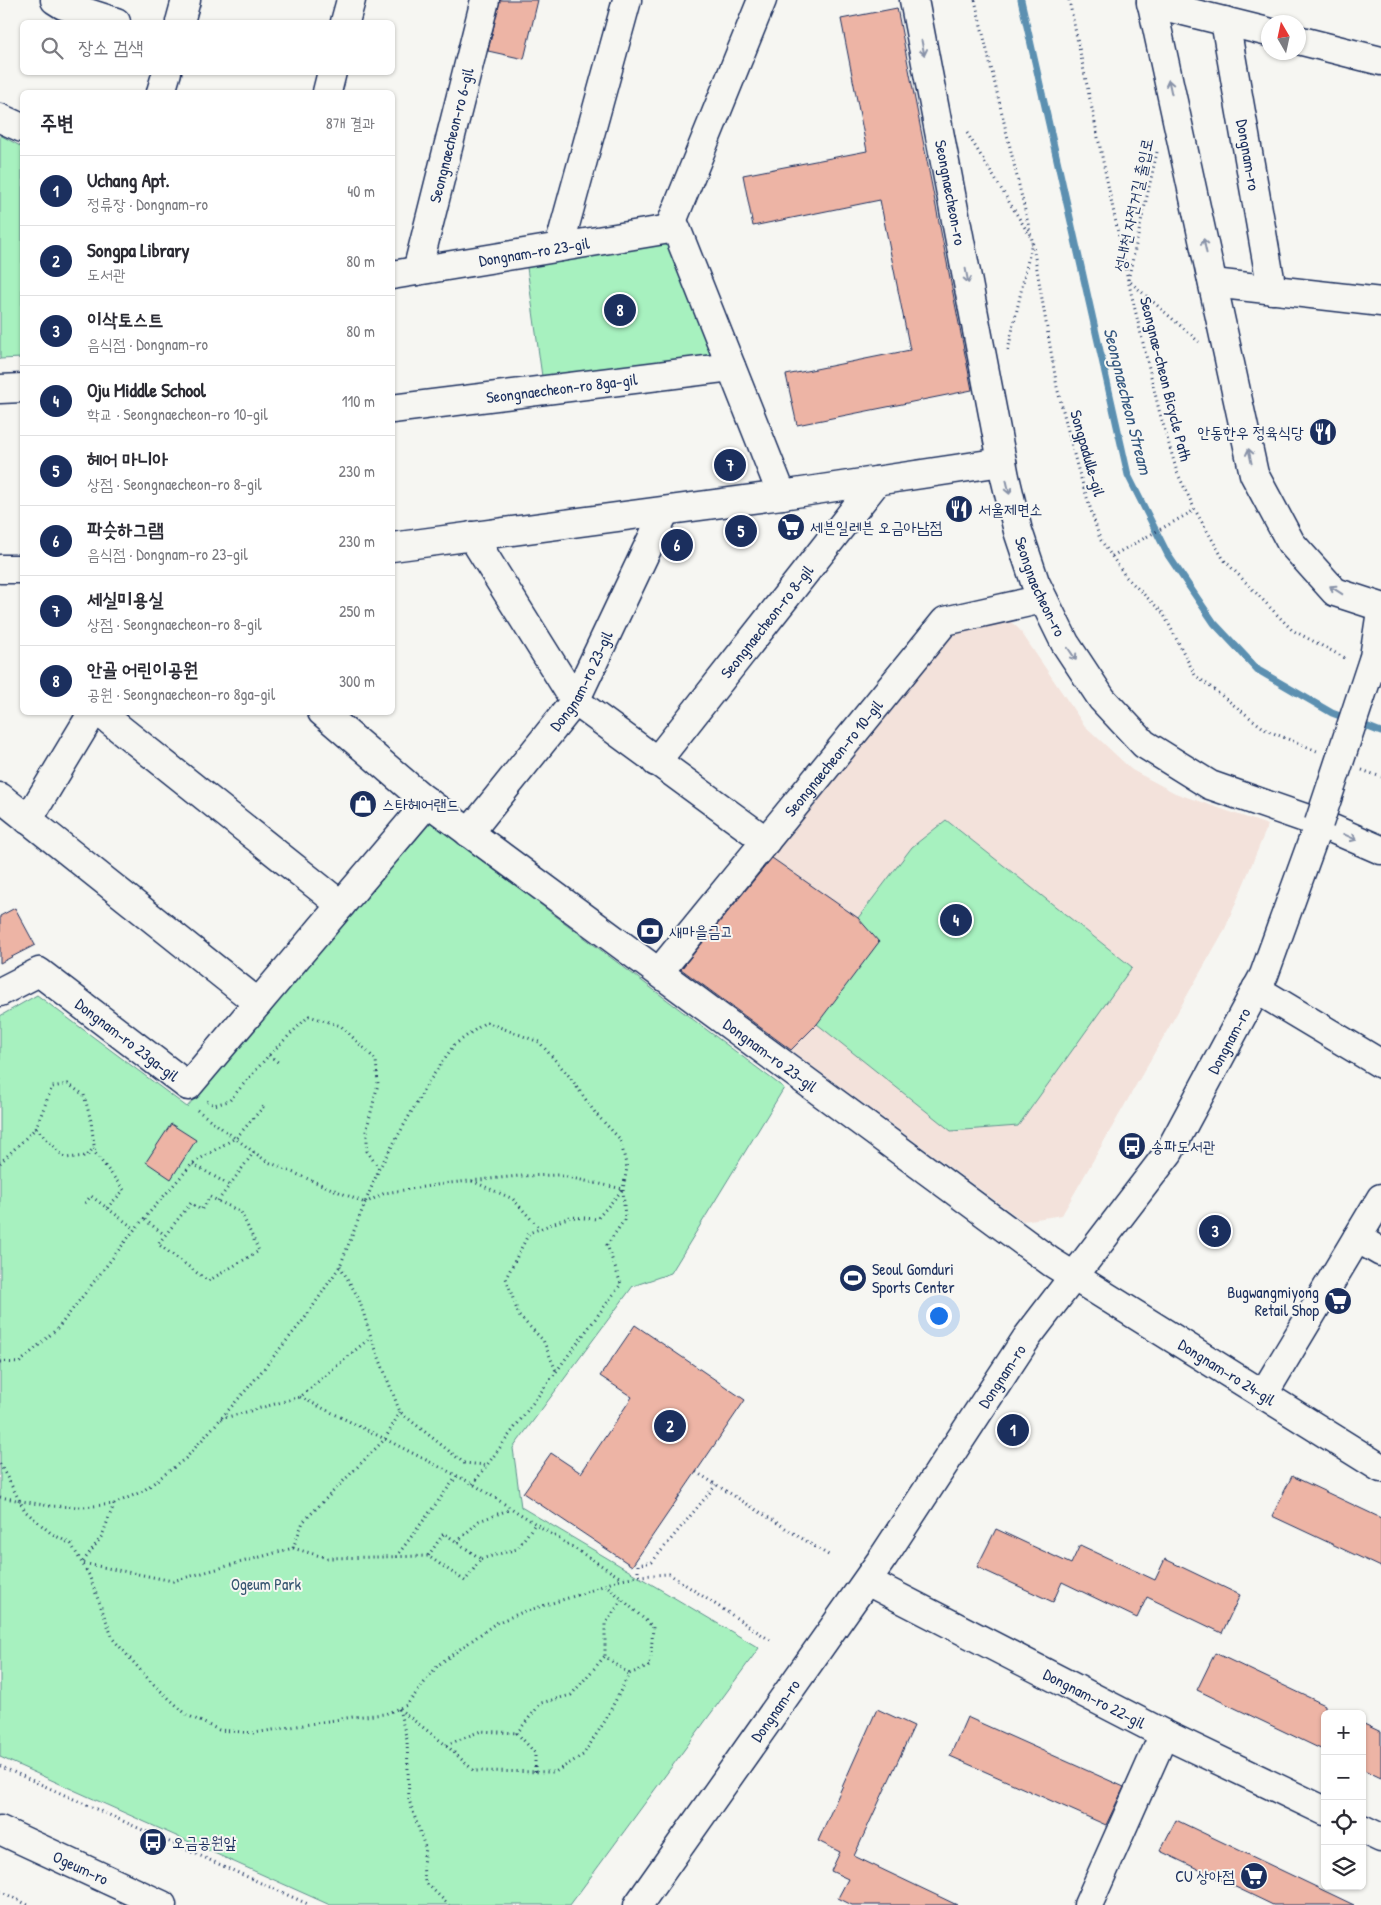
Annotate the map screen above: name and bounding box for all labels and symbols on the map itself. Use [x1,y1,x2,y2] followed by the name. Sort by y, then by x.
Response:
[1261,15,1306,60] north arrow
[919,39,929,55] one-way arrow
[424,65,479,205] street label: Seongnaecheon-ro 6-gil
[1165,79,1174,95] one-way arrow
[1231,118,1266,193] street label: Dongnam-ro
[1108,136,1158,274] street label: 성내천 자전거길 출입로
[930,138,972,247] street label: Seongnaecheon-ro
[477,231,592,271] street label: Dongnam-ro 23-gil
[1200,238,1209,254] one-way arrow
[963,268,972,284] one-way arrow
[604,291,636,329] pin: 8
[1135,294,1197,464] street label: Seongnae-cheon Bicycle Path
[1098,325,1158,478] water label: Seongnaecheon Stream
[485,368,639,408] street label: Seongnaecheon-ro 8ga-gil
[1065,407,1111,499] street label: Songpadulle-gil
[1308,417,1338,447] restaurant icon: 안동한우 정육식당
[1197,421,1304,443] place label: 안동한우 정육식당
[714,446,746,484] pin: 7
[1245,448,1255,464] one-way arrow
[1004,479,1013,495] one-way arrow
[944,494,974,524] restaurant icon: 서울제면소
[978,498,1042,520] place label: 서울제면소
[725,512,757,550] pin: 5
[776,512,806,542] supermarket icon: 세븐일레븐 오금아남점
[810,516,943,538] place label: 세븐일레븐 오금아남점
[661,526,693,564] pin: 6
[1010,534,1071,641] street label: Seongnaecheon-ro
[715,559,819,683] street label: Seongnaecheon-ro 8-gil
[1329,585,1343,596] one-way arrow
[544,626,618,735] street label: Dongnam-ro 23-gil
[1067,647,1077,661] one-way arrow
[779,694,888,821] street label: Seongnaecheon-ro 10-gil
[348,789,378,819] shop icon: 스타헤어랜드
[382,793,459,815] place label: 스타헤어랜드
[1342,832,1357,842] one-way arrow
[940,901,972,939] pin: 4
[635,916,665,946] bank icon: 새마을금고
[669,920,733,942] place label: 새마을금고
[71,993,184,1087] street label: Dongnam-ro 23ga-gil
[1202,1003,1256,1078] street label: Dongnam-ro
[719,1013,823,1098] street label: Dongnam-ro 23-gil
[1117,1131,1147,1161] bus stop icon: 송파도서관
[1151,1135,1216,1157] place label: 송파도서관
[1199,1212,1231,1250] pin: 3
[872,1258,955,1298] place label: Seoul Gomduri Sports Center
[838,1263,868,1293] sports icon: Seoul Gomduri Sports Center
[1227,1281,1319,1321] place label: Bugwangmiyong Retail Shop
[1323,1286,1353,1316] supermarket icon: Bugwangmiyong Retail Shop
[926,1303,952,1329] your location
[1174,1333,1280,1411] street label: Dongnam-ro 24-gil
[973,1340,1031,1412] street label: Dongnam-ro
[654,1407,686,1445] pin: 2
[997,1411,1029,1449] pin: 1
[231,1573,301,1595] park label: Ogeum Park
[1040,1663,1150,1734] street label: Dongnam-ro 22-gil
[745,1674,805,1746] street label: Dongnam-ro
[138,1827,168,1857] bus stop icon: 오금공원앞
[172,1831,237,1853] place label: 오금공원앞
[49,1845,113,1890] street label: Ogeum-ro
[1239,1861,1269,1891] supermarket icon: CU 상아점
[1175,1865,1235,1887] place label: CU 상아점

